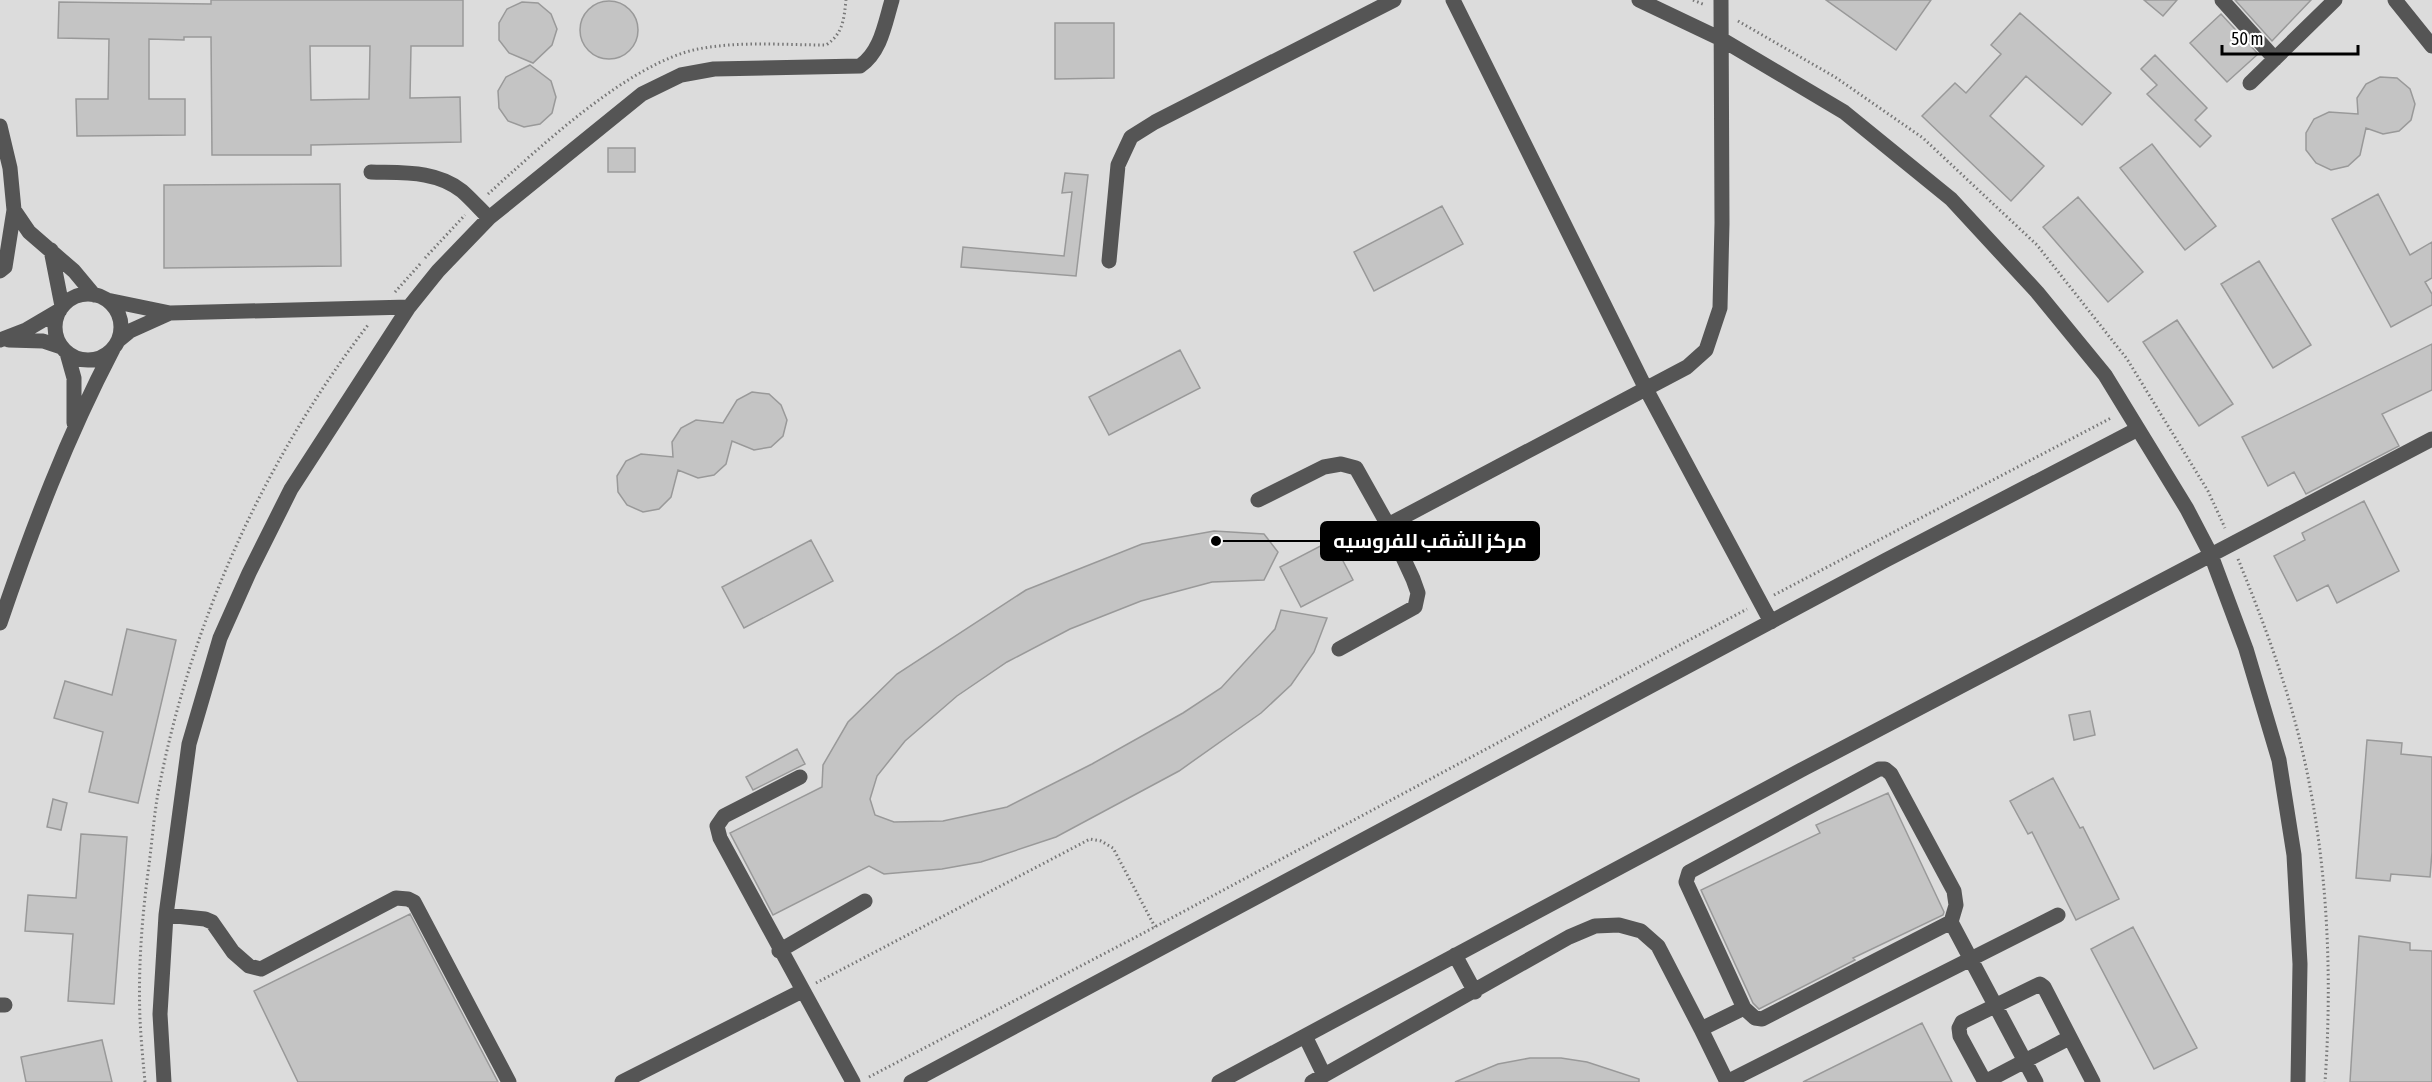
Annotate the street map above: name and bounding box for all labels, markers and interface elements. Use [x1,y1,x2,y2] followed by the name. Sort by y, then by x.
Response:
[2222,18,2358,56] scale bar
[2231,28,2263,49] text: 50 m
[1321,522,1539,560] callout: مركز الشقب للفروسيه
[1333,529,1527,553] text: مركز الشقب للفروسيه

